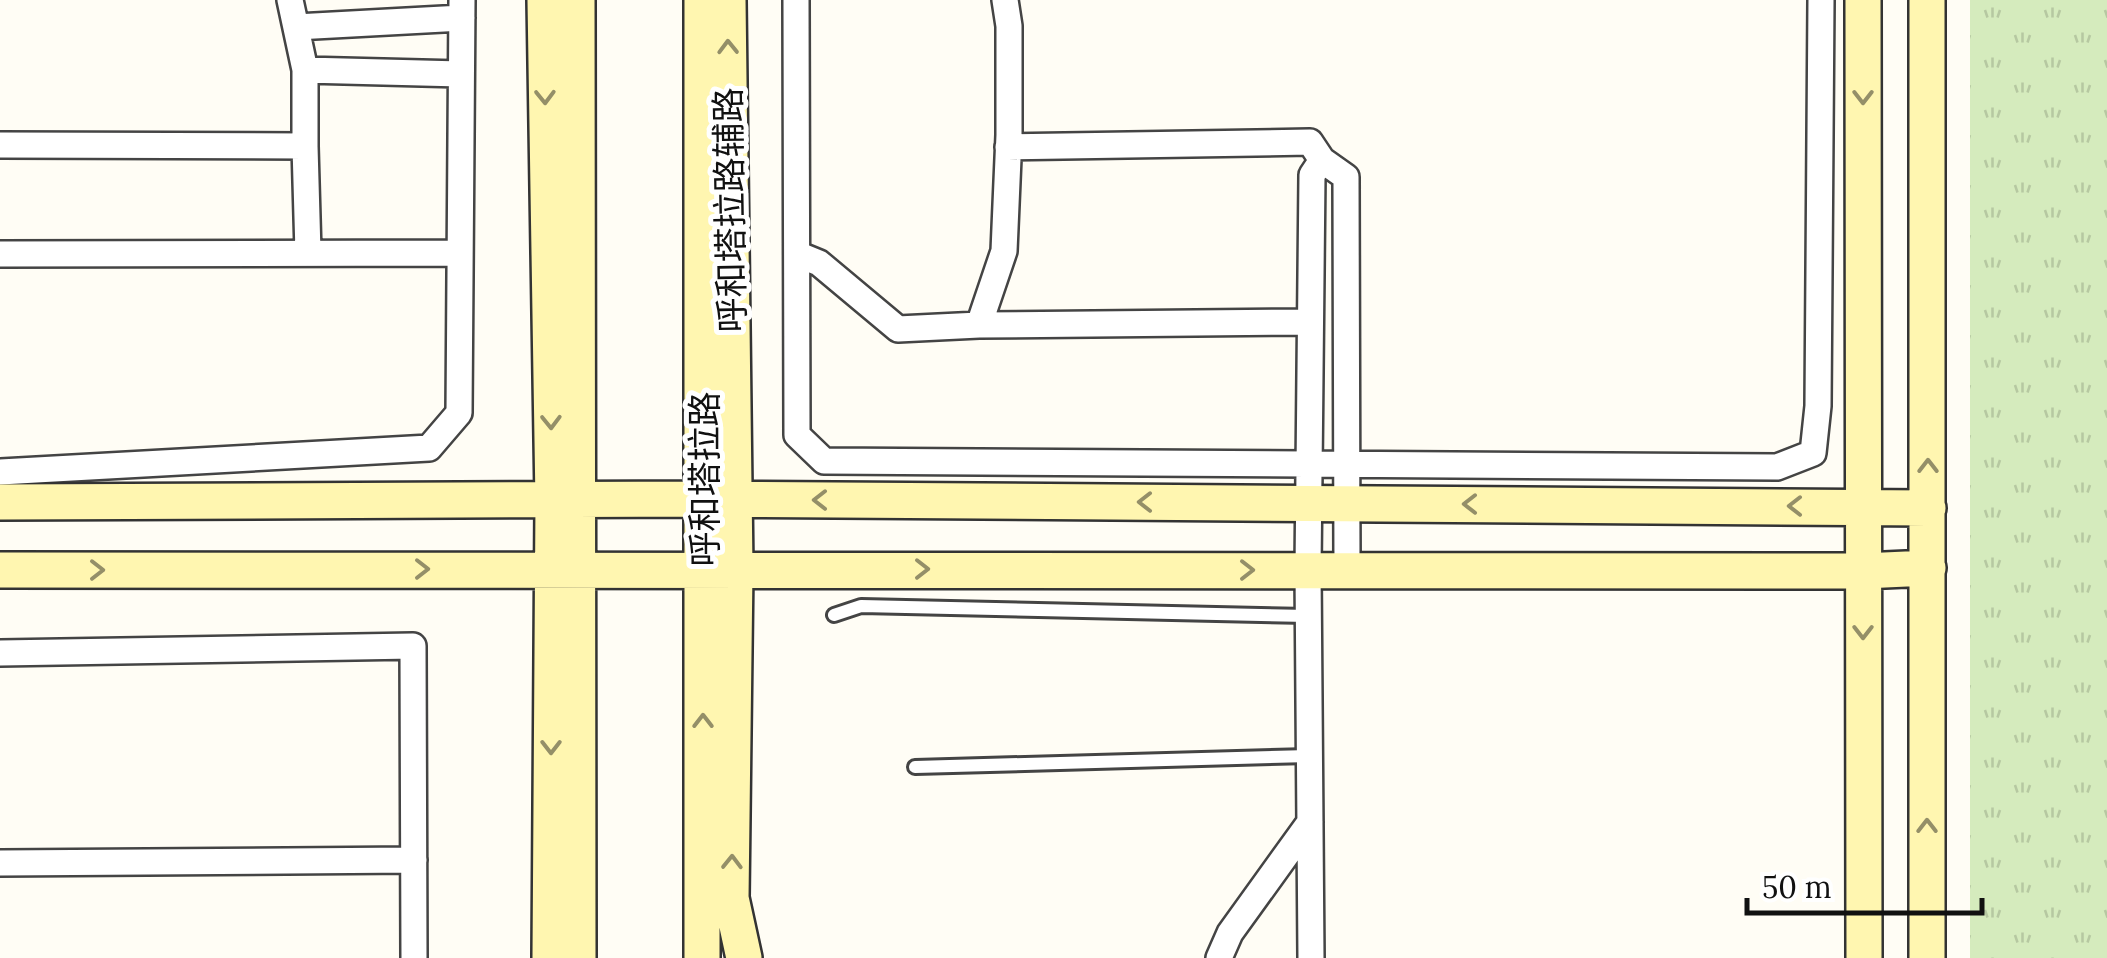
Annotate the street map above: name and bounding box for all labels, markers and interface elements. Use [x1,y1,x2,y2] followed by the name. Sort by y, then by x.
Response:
[717,38,739,54] one-way arrow
[705,87,755,333] street label: 呼和塔拉路辅路
[534,90,555,106] one-way arrow
[1852,90,1874,106] one-way arrow
[682,391,727,567] street label: 呼和塔拉路
[541,415,562,431] one-way arrow
[1917,457,1939,472] one-way arrow
[812,489,828,511] one-way arrow
[1137,491,1152,513] one-way arrow
[1462,493,1478,514] one-way arrow
[1787,495,1803,516] one-way arrow
[416,558,431,580] one-way arrow
[916,558,931,580] one-way arrow
[90,559,106,581] one-way arrow
[1240,559,1256,581] one-way arrow
[1852,626,1874,641] one-way arrow
[693,712,714,728] one-way arrow
[540,740,562,756] one-way arrow
[1916,817,1938,832] one-way arrow
[721,853,743,868] one-way arrow
[1747,853,1982,915] scale bar
[1762,868,1832,906] text: 50 m

